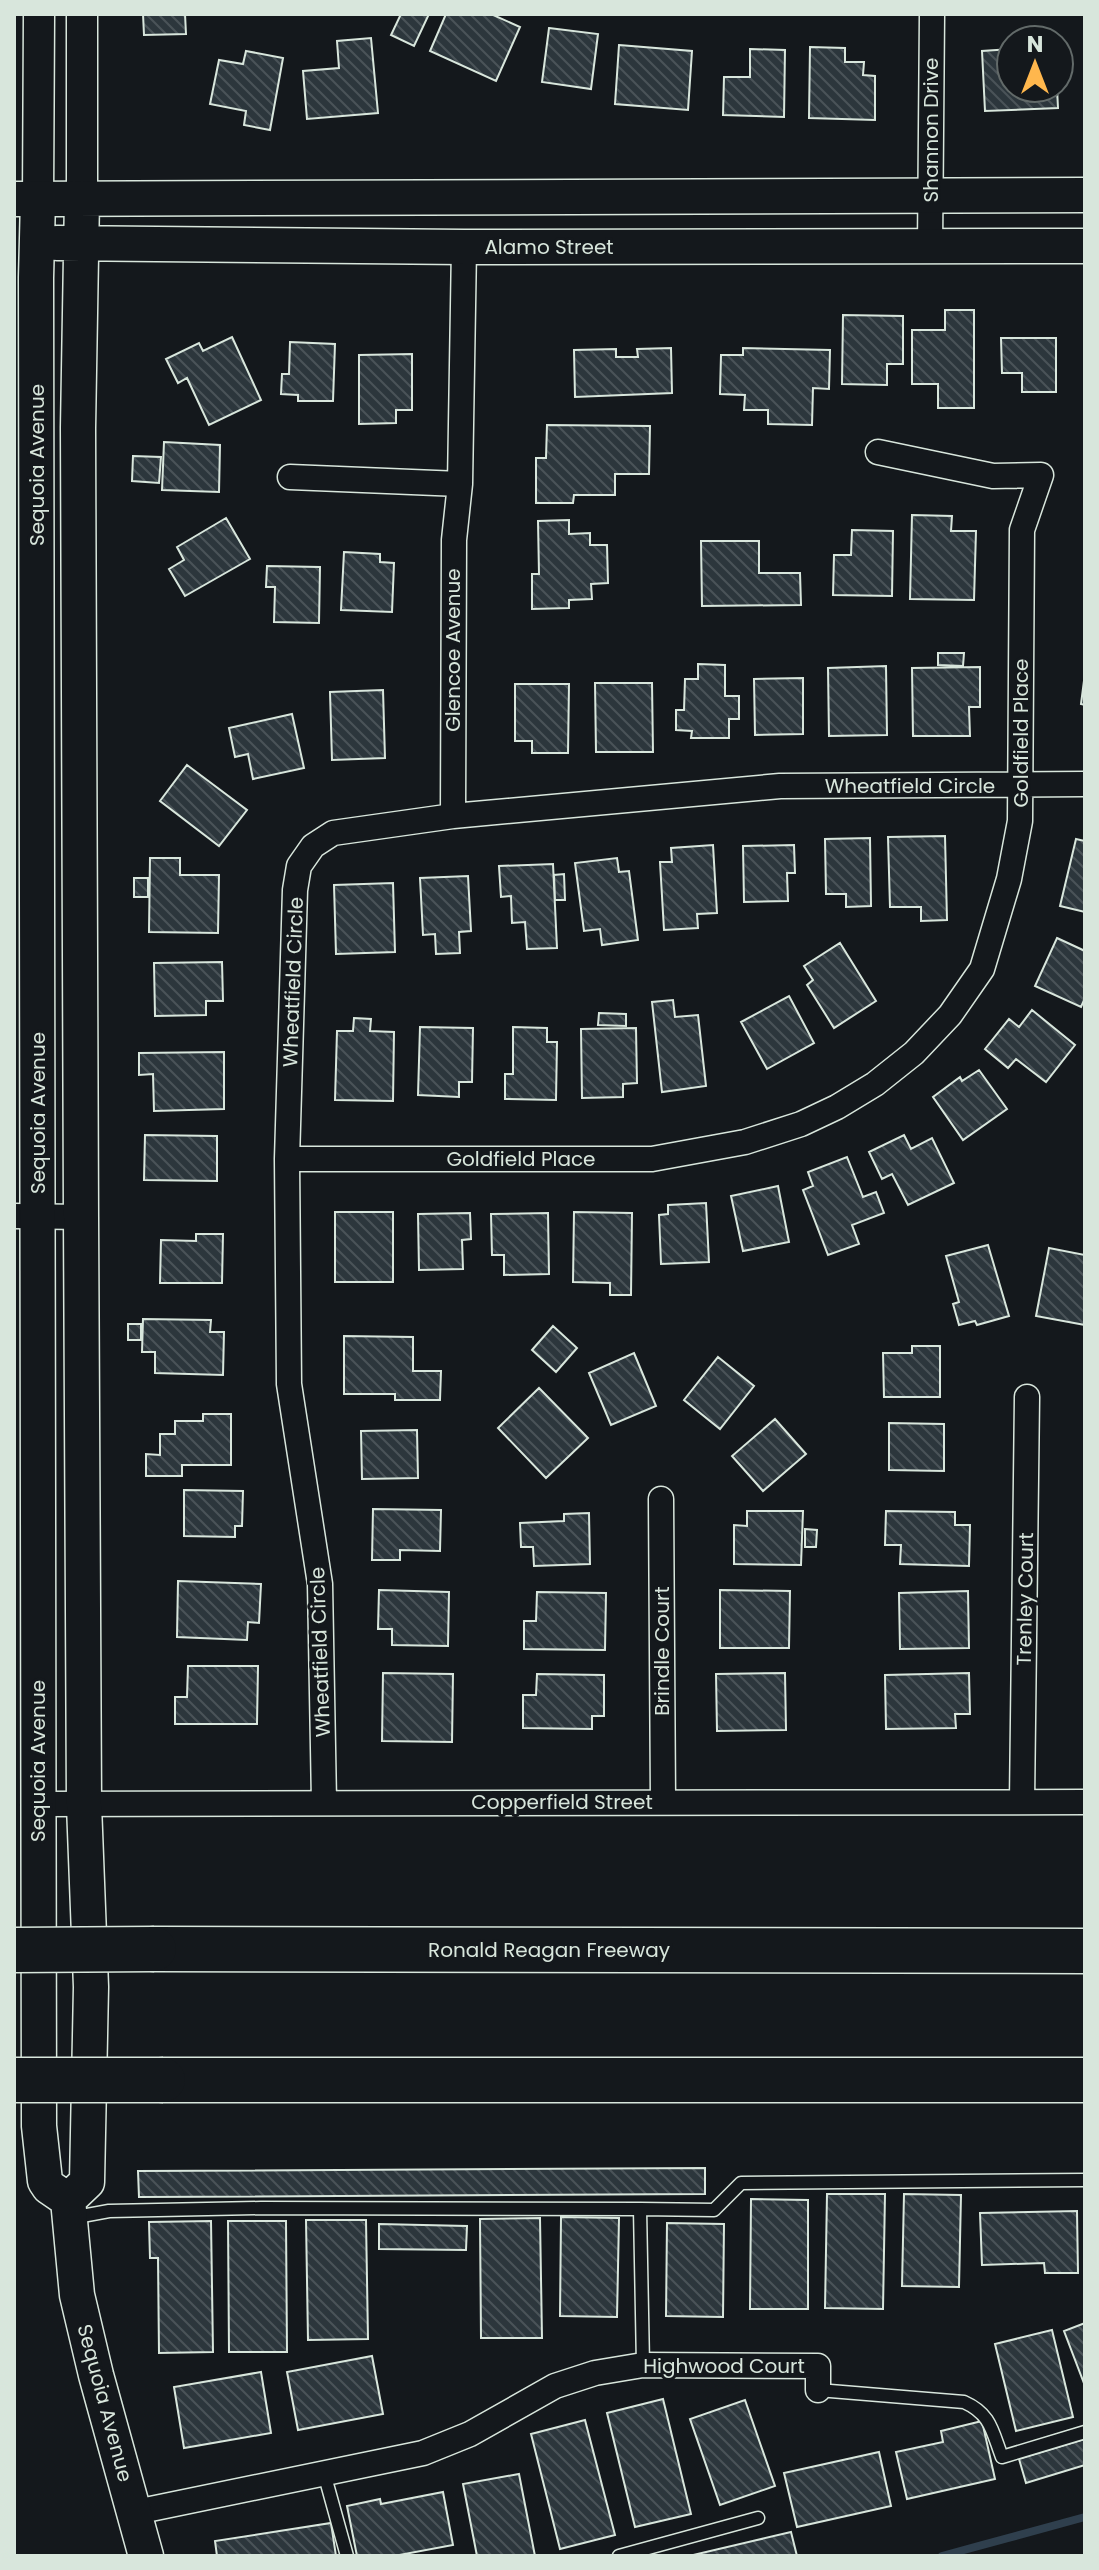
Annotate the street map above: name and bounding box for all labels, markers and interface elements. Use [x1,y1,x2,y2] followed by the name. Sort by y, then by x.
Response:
[995,24,1075,104] north arrow
[1027,29,1043,60] text: N
[917,58,945,202] street label: Shannon Drive
[484,233,614,261] street label: Alamo Street
[23,384,51,546] street label: Sequoia Avenue
[439,568,467,732] street label: Glencoe Avenue
[1007,658,1035,808] street label: Goldfield Place
[825,772,995,800] street label: Wheatfield Circle
[276,896,310,1068] street label: Wheatfield Circle
[24,1032,52,1194] street label: Sequoia Avenue
[446,1145,596,1173] street label: Goldfield Place
[1010,1532,1040,1666] street label: Trenley Court
[303,1566,337,1738] street label: Wheatfield Circle
[648,1586,676,1716] street label: Brindle Court
[24,1680,52,1842] street label: Sequoia Avenue
[471,1788,653,1816] street label: Copperfield Street
[428,1936,670,1964] street label: Ronald Reagan Freeway
[70,2321,140,2485] street label: Sequoia Avenue
[643,2352,805,2380] street label: Highwood Court

